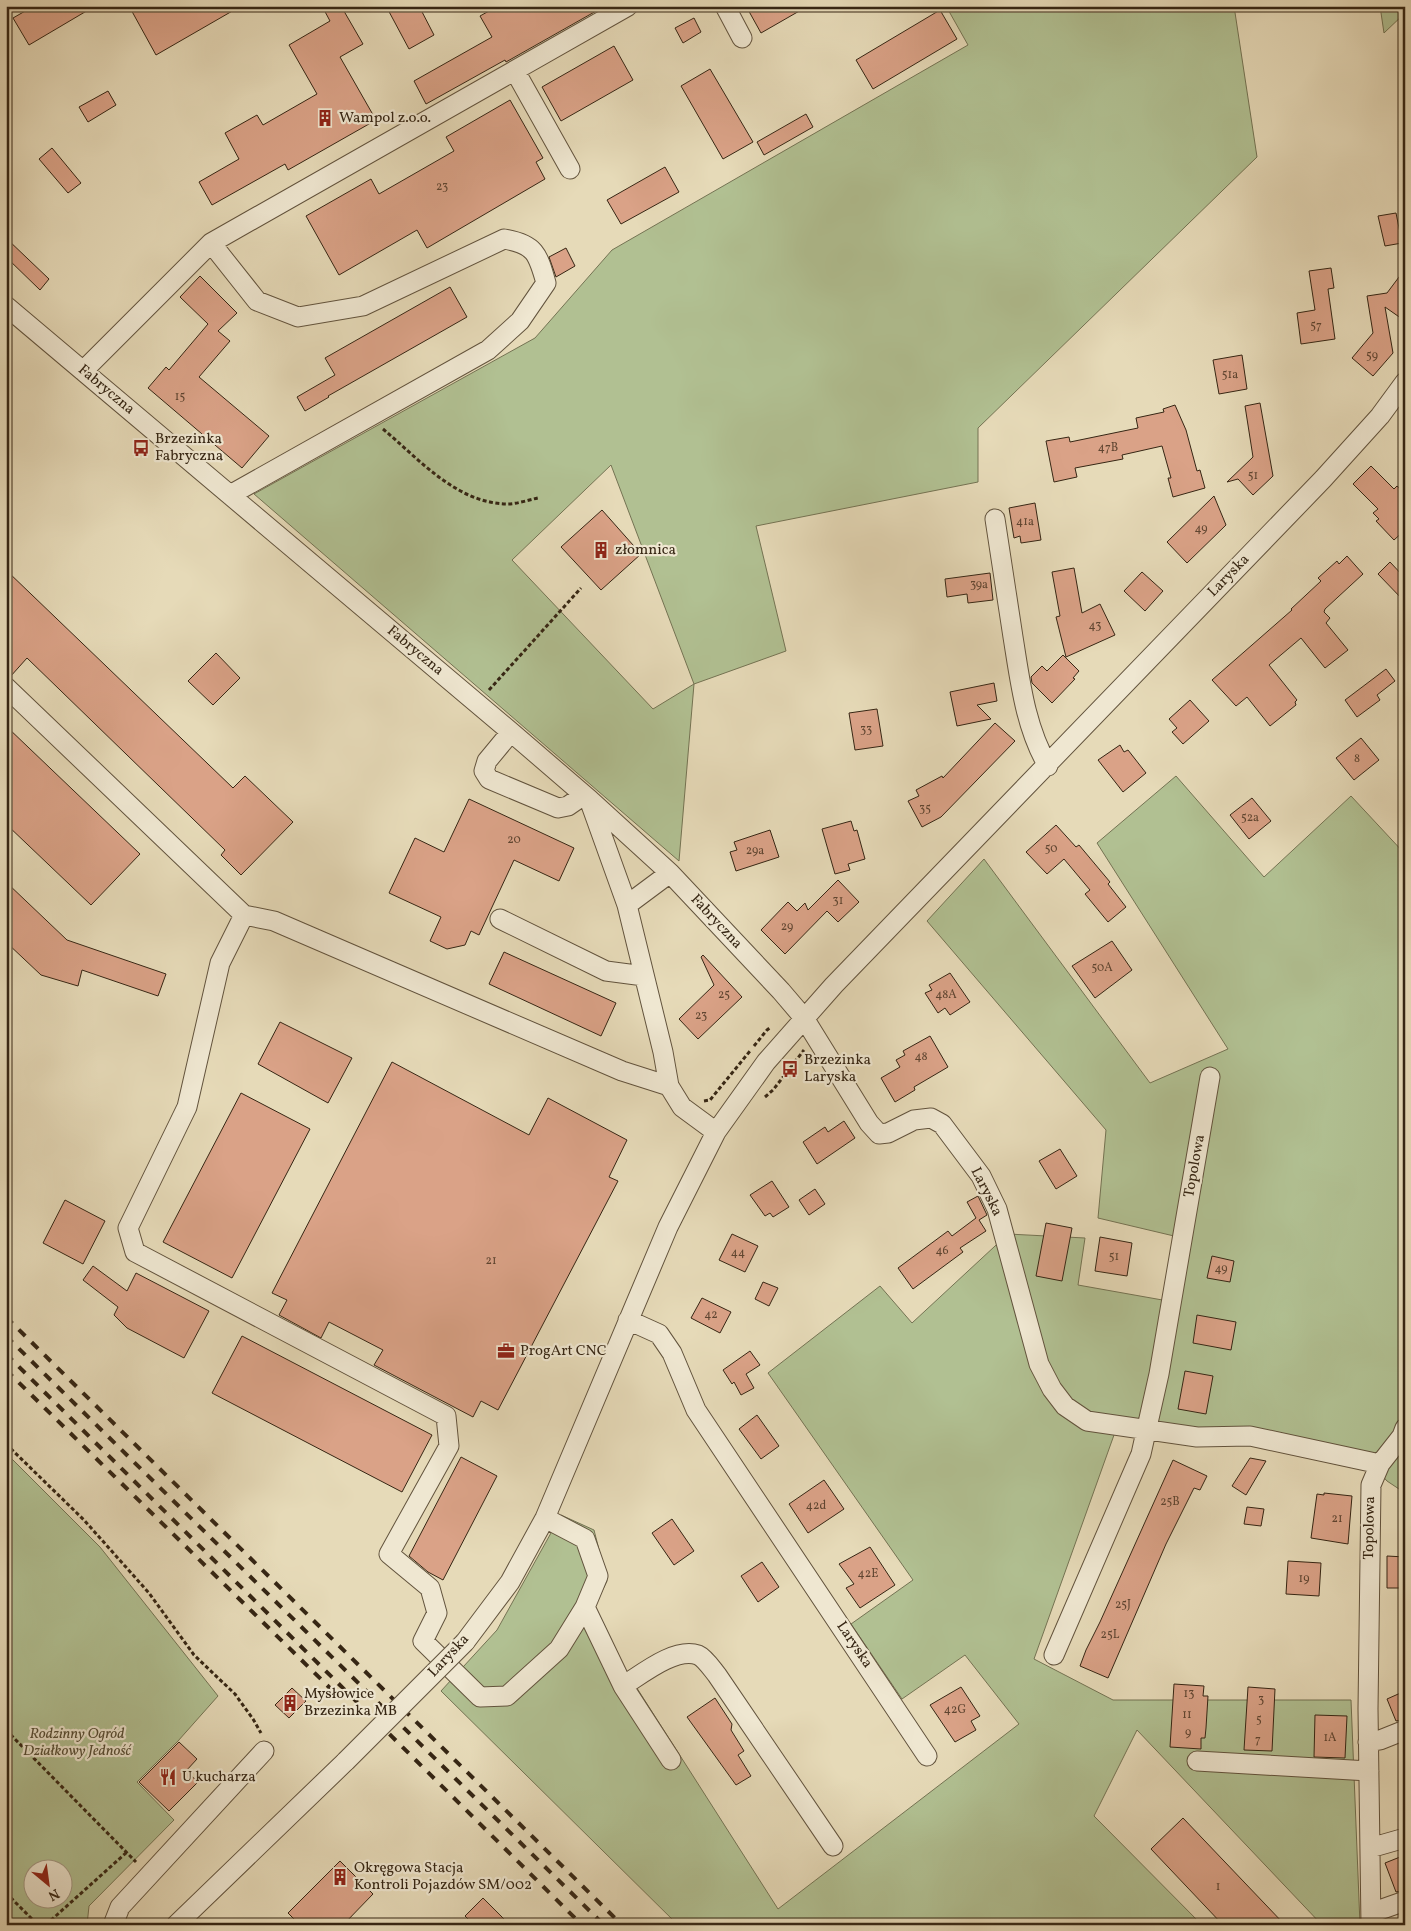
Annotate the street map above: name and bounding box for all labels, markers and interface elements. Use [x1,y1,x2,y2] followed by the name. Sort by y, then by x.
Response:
[315,108,335,128] building icon: Wampol z.o.o.
[339,108,431,129] place label: Wampol z.o.o.
[436,179,448,195] house number: 23
[1310,318,1322,334] house number: 57
[1366,348,1378,364] house number: 59
[73,360,139,420] street label: Fabryczna
[1222,367,1238,383] house number: 51a
[175,389,185,405] house number: 15
[155,429,223,467] place label: Brzezinka Fabryczna
[131,438,151,458] bus stop icon: Brzezinka Fabryczna
[1098,440,1118,456] house number: 47B
[1248,468,1258,484] house number: 51
[1016,514,1034,530] house number: 41a
[1194,521,1208,537] house number: 49
[591,540,611,560] building icon: złomnica
[615,540,676,561] place label: złomnica
[1203,550,1255,602] street label: Laryska
[970,577,988,593] house number: 39a
[1089,618,1101,634] house number: 43
[382,621,448,681] street label: Fabryczna
[860,722,872,738] house number: 33
[1354,751,1360,767] house number: 8
[919,801,931,817] house number: 35
[1241,810,1259,826] house number: 52a
[507,832,521,848] house number: 20
[1045,841,1057,857] house number: 50
[746,843,764,859] house number: 29a
[685,890,747,954] street label: Fabryczna
[833,893,843,909] house number: 31
[781,919,793,935] house number: 29
[1091,960,1113,976] house number: 50A
[718,987,730,1003] house number: 25
[935,987,957,1003] house number: 48A
[695,1008,707,1024] house number: 23
[914,1049,928,1065] house number: 48
[804,1050,871,1088] place label: Brzezinka Laryska
[780,1059,800,1079] bus stop icon: Brzezinka Laryska
[1179,1133,1211,1199] street label: Topolowa
[965,1164,1007,1220] street label: Laryska
[935,1243,949,1259] house number: 46
[731,1245,745,1261] house number: 44
[1109,1249,1119,1265] house number: 51
[485,1253,497,1269] house number: 21
[1214,1261,1228,1277] house number: 49
[704,1307,718,1323] house number: 42
[496,1341,516,1361] office icon: ProgArt CNC
[520,1341,607,1362] place label: ProgArt CNC
[1160,1494,1180,1510] house number: 25B
[1359,1496,1381,1560] street label: Topolowa
[806,1498,826,1514] house number: 42d
[1331,1511,1343,1527] house number: 21
[858,1566,878,1582] house number: 42E
[1299,1571,1309,1587] house number: 19
[1115,1597,1131,1613] house number: 25J
[831,1617,877,1673] street label: Laryska
[1101,1627,1120,1643] house number: 25L
[423,1630,475,1682] street label: Laryska
[304,1684,397,1722] place label: Mysłowice Brzezinka MB
[1184,1686,1194,1702] house number: 13
[1258,1692,1264,1708] house number: 3
[280,1693,300,1713] building icon: Mysłowice Brzezinka MB
[944,1702,966,1718] house number: 42G
[1182,1707,1192,1723] house number: 11
[1256,1712,1262,1728] house number: 5
[23,1724,133,1762] park label: Rodzinny Ogród Działkowy Jedność
[1185,1725,1191,1741] house number: 9
[1323,1730,1337,1746] house number: 1A
[1255,1732,1261,1748] house number: 7
[158,1767,178,1787] restaurant icon: U kucharza
[182,1767,256,1788] place label: U kucharza
[22,1858,72,1908] north arrow
[354,1858,532,1896] place label: Okręgowa Stacja Kontroli Pojazdów SM/002
[330,1867,350,1887] building icon: Okręgowa Stacja Kontroli Pojazdów SM/002
[1216,1879,1220,1895] house number: 1
[45,1883,63,1905] text: N

